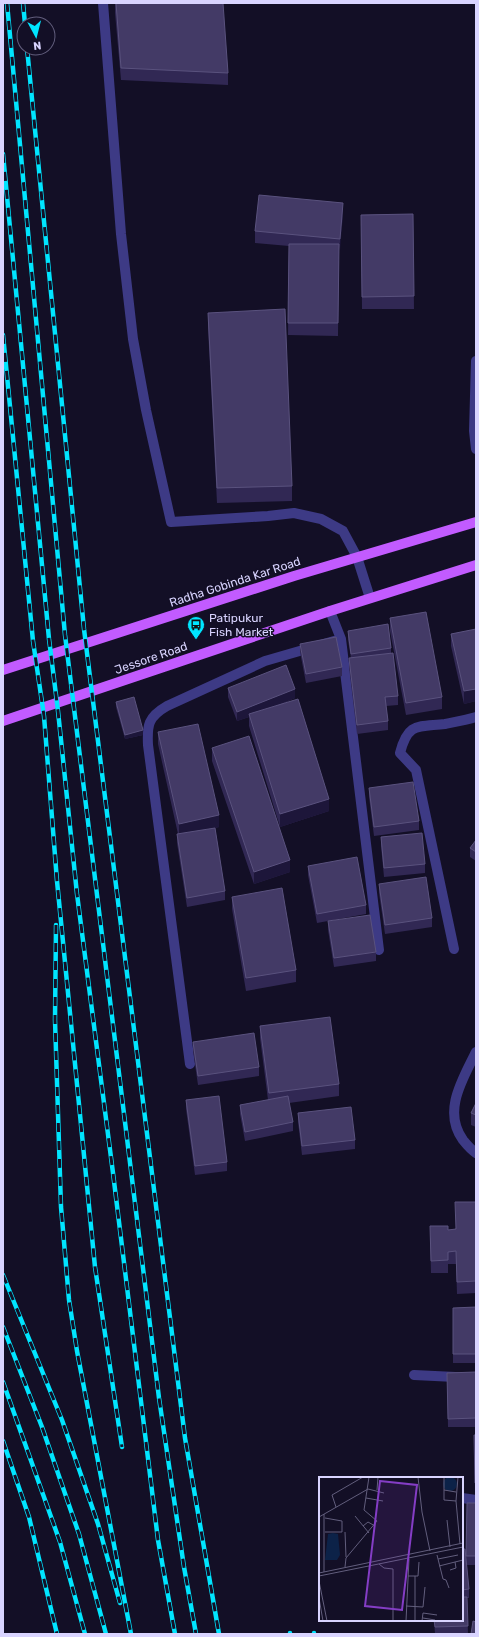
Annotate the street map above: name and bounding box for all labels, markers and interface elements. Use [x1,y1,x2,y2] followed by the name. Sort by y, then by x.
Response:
[16,16,56,56] north arrow
[32,38,42,52] text: N
[168,554,302,610] street label: Radha Gobinda Kar Road
[209,611,274,639] place label: Patipukur Fish Market
[186,615,206,640] bus stop icon: Patipukur Fish Market
[113,639,189,677] street label: Jessore Road
[319,1477,463,1621] inset map

